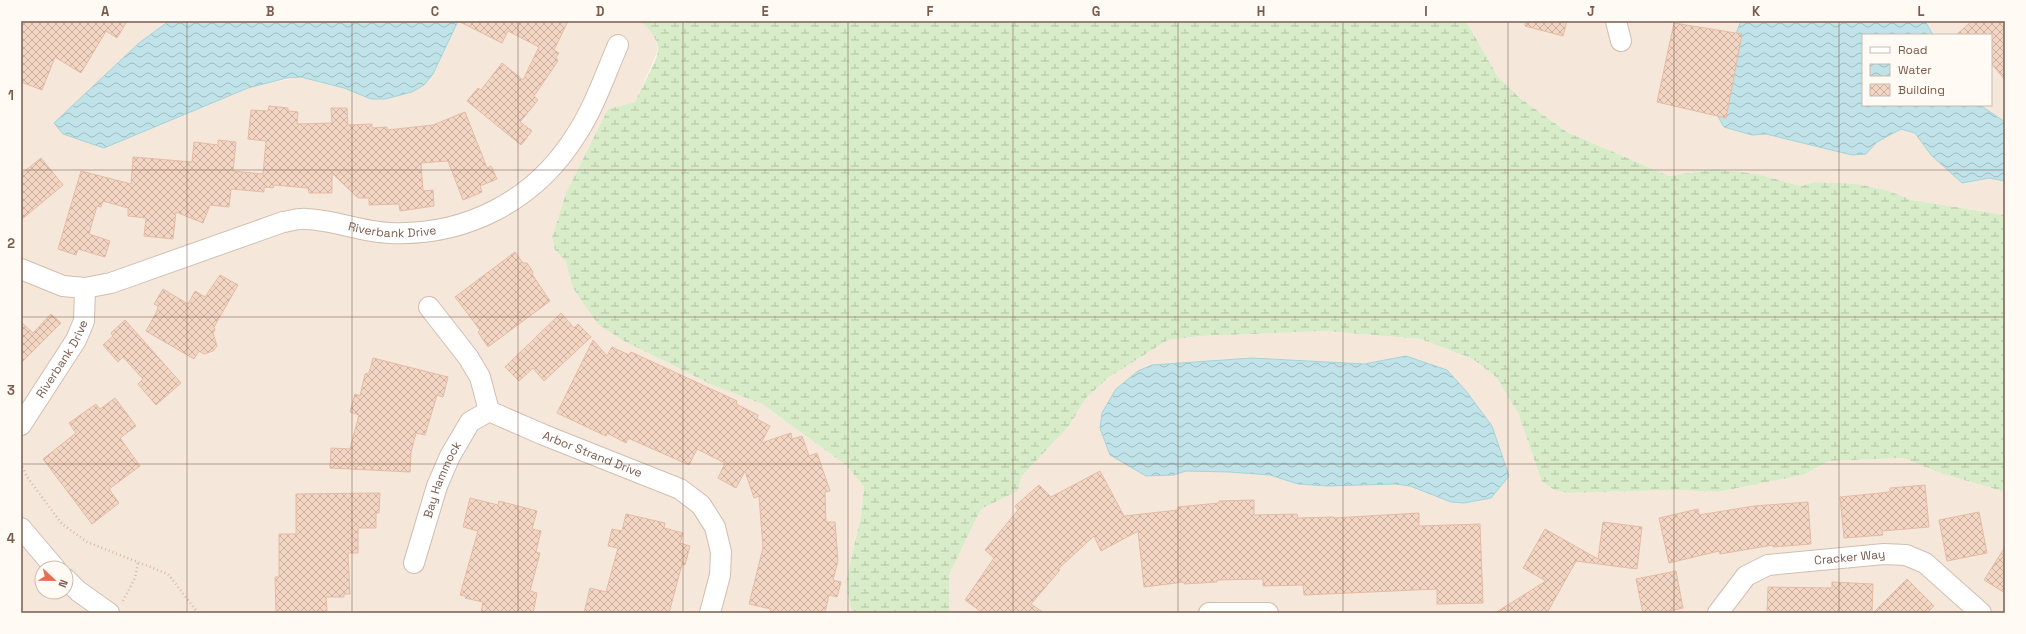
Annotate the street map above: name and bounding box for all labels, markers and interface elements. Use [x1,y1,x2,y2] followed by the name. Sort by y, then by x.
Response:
[101,3,110,20] text: A
[266,3,275,20] text: B
[431,3,439,20] text: C
[596,3,605,20] text: D
[761,3,769,20] text: E
[927,3,934,20] text: F
[1092,3,1100,20] text: G
[1257,3,1265,20] text: H
[1424,3,1428,20] text: I
[1587,3,1595,20] text: J
[1752,3,1761,20] text: K
[1917,3,1925,20] text: L
[1862,34,1992,106] legend
[1898,42,1927,58] text: Road
[1898,62,1932,78] text: Water
[1898,82,1945,98] text: Building
[8,87,14,104] text: 1
[346,218,438,241] street label: Riverbank Drive
[7,235,15,252] text: 2
[33,317,92,401] street label: Riverbank Drive
[7,382,15,399] text: 3
[540,427,645,481] street label: Arbor Strand Drive
[420,438,465,520] street label: Bay Hammock
[7,530,15,547] text: 4
[1813,546,1886,569] street label: Cracker Way
[34,560,74,600] north arrow
[55,578,71,590] text: N

